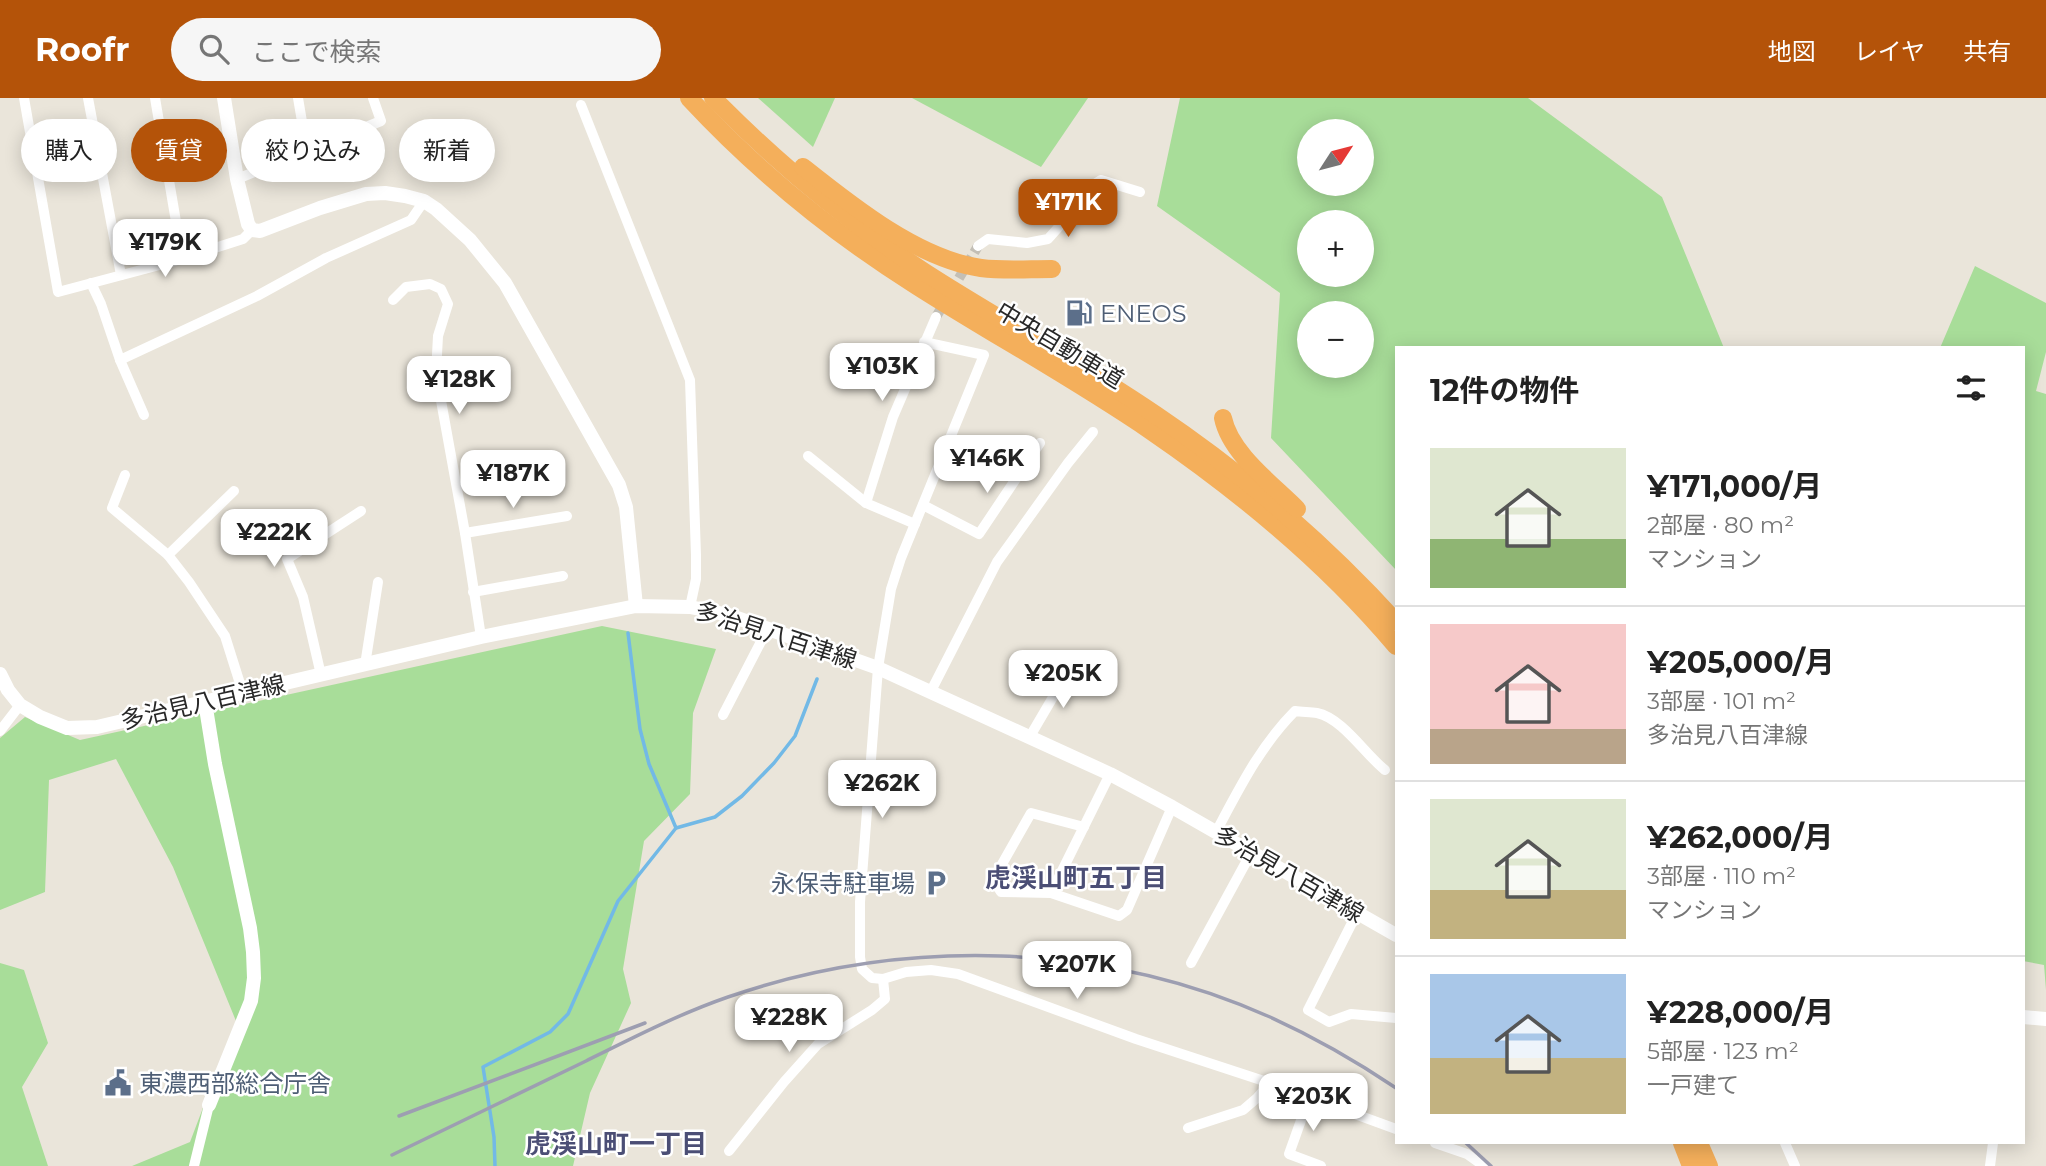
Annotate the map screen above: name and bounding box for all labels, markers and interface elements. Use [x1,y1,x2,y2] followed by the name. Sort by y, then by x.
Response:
[171,18,661,81] search box
[35,29,129,69] text: Roofr
[195,30,233,68] icon: search
[251,36,382,68] text: ここで検索
[1768,37,1816,66] text: 地図
[1854,37,1925,66] text: レイヤ
[1963,37,2011,66] text: 共有
[21,119,117,182] chip: 購入
[131,119,227,182] chip: 賃貸
[241,119,385,182] chip: 絞り込み
[399,119,495,182] chip: 新着
[1297,119,1374,196] north arrow
[1297,119,1374,378] map controls
[1019,180,1117,239] pin: ¥171K
[1034,188,1102,216] text: ¥171K
[1297,210,1374,287] button: +
[116,220,214,279] pin: ¥179K
[129,228,201,256] text: ¥179K
[991,295,1129,395] street label: 中央自動車道
[1064,298,1094,328] fuel station icon: ENEOS
[1100,299,1186,328] place label: ENEOS
[1297,301,1374,378] button: −
[833,344,931,403] pin: ¥103K
[846,352,918,380] text: ¥103K
[410,356,508,416] pin: ¥128K
[423,365,495,393] text: ¥128K
[1952,369,1990,407] icon: filters
[1430,372,1579,409] text: 12件の物件
[938,436,1036,495] pin: ¥146K
[950,444,1024,472] text: ¥146K
[464,450,562,510] pin: ¥187K
[476,459,550,487] text: ¥187K
[1647,468,1822,505] text: ¥171,000/月
[1486,476,1570,560] icon: home
[225,510,323,569] pin: ¥222K
[1647,511,1794,539] text: 2部屋 · 80 m²
[237,518,311,546] text: ¥222K
[1647,545,1762,573] text: マンション
[692,595,860,675] street label: 多治見八百津線
[1647,644,1835,681] text: ¥205,000/月
[1014,650,1112,710] pin: ¥205K
[1486,652,1570,736] icon: home
[1025,659,1101,687] text: ¥205K
[118,669,288,735] street label: 多治見八百津線
[1647,687,1796,715] text: 3部屋 · 101 m²
[1647,721,1808,749] text: 多治見八百津線
[833,760,931,820] pin: ¥262K
[844,769,920,797] text: ¥262K
[1209,819,1369,929] street label: 多治見八百津線
[1647,819,1834,856] text: ¥262,000/月
[1486,827,1570,911] icon: home
[985,862,1167,894] district label: 虎渓山町五丁目
[1647,862,1796,890] text: 3部屋 · 110 m²
[921,868,951,898] parking icon: 永保寺駐車場
[771,869,915,898] place label: 永保寺駐車場
[1647,896,1762,924] text: マンション
[1028,942,1126,1001] pin: ¥207K
[1038,950,1116,978] text: ¥207K
[1647,994,1834,1031] text: ¥228,000/月
[740,995,838,1054] pin: ¥228K
[1486,1002,1570,1086] icon: home
[751,1003,827,1031] text: ¥228K
[1647,1037,1799,1065] text: 5部屋 · 123 m²
[103,1068,133,1098] public building icon: 東濃西部総合庁舎
[139,1069,331,1098] place label: 東濃西部総合庁舎
[1647,1071,1739,1099] text: 一戸建て
[1264,1074,1362,1133] pin: ¥203K
[1275,1082,1351,1110] text: ¥203K
[525,1128,707,1160] district label: 虎渓山町一丁目

